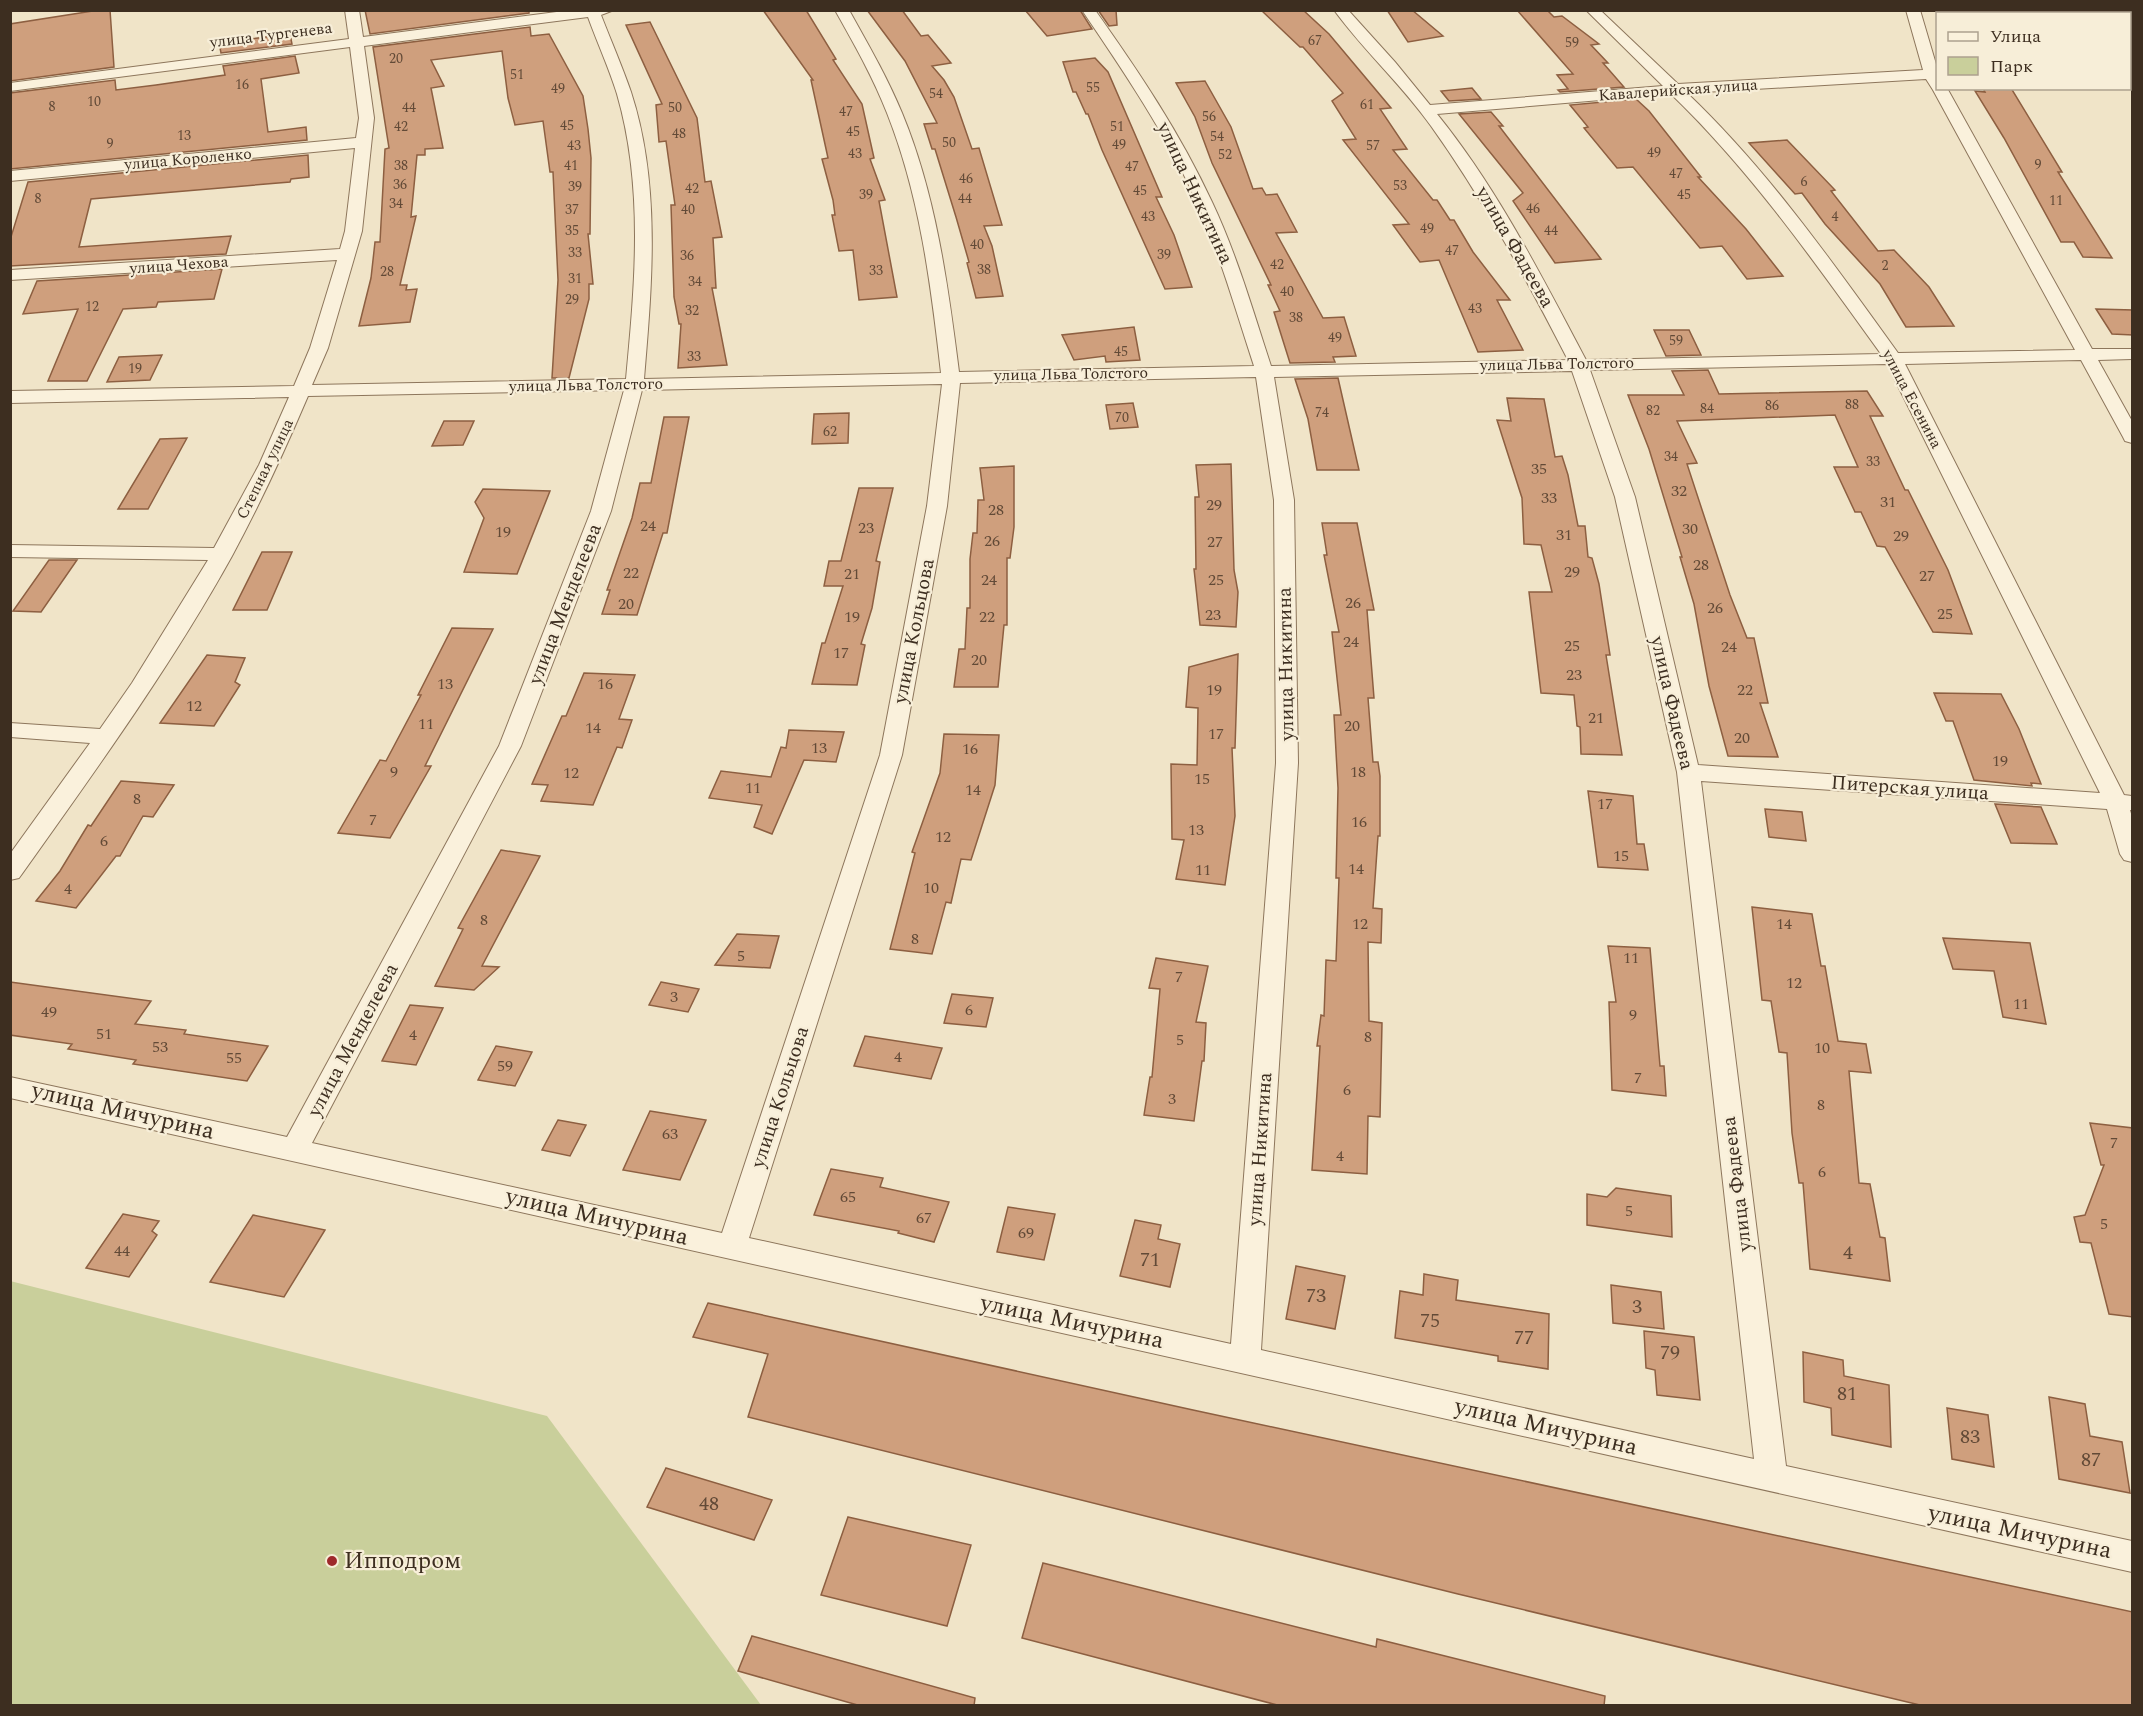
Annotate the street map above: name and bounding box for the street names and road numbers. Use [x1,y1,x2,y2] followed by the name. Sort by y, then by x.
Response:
[207,16,334,55] street label: улица Тургенева
[1597,72,1759,108] street label: Кавалерийская улица
[1148,116,1241,269] street label: улица Никитина
[122,141,253,177] street label: улица Короленко
[1467,180,1562,314] street label: улица Фадеева
[128,250,229,280] street label: улица Чехова
[1875,344,1948,453] street label: улица Есенина
[1479,351,1634,377] street label: улица Льва Толстого
[993,361,1148,387] street label: улица Льва Толстого
[508,372,663,398] street label: улица Льва Толстого
[230,414,300,523] street label: Степная улица
[520,519,610,690] street label: улица Менделеева
[885,556,943,707] street label: улица Кольцова
[1270,587,1302,742] street label: улица Никитина
[1642,632,1702,773] street label: улица Фадеева
[1830,768,1990,809] street label: Питерская улица
[299,957,406,1123] street label: улица Менделеева
[743,1022,817,1173] street label: улица Кольцова
[1240,1071,1280,1228] street label: улица Никитина
[27,1072,218,1150] street label: улица Мичурина
[1714,1114,1760,1254] street label: улица Фадеева
[501,1178,692,1256] street label: улица Мичурина
[976,1285,1167,1359] street label: улица Мичурина
[1450,1388,1641,1466] street label: улица Мичурина
[1924,1495,2115,1569] street label: улица Мичурина

